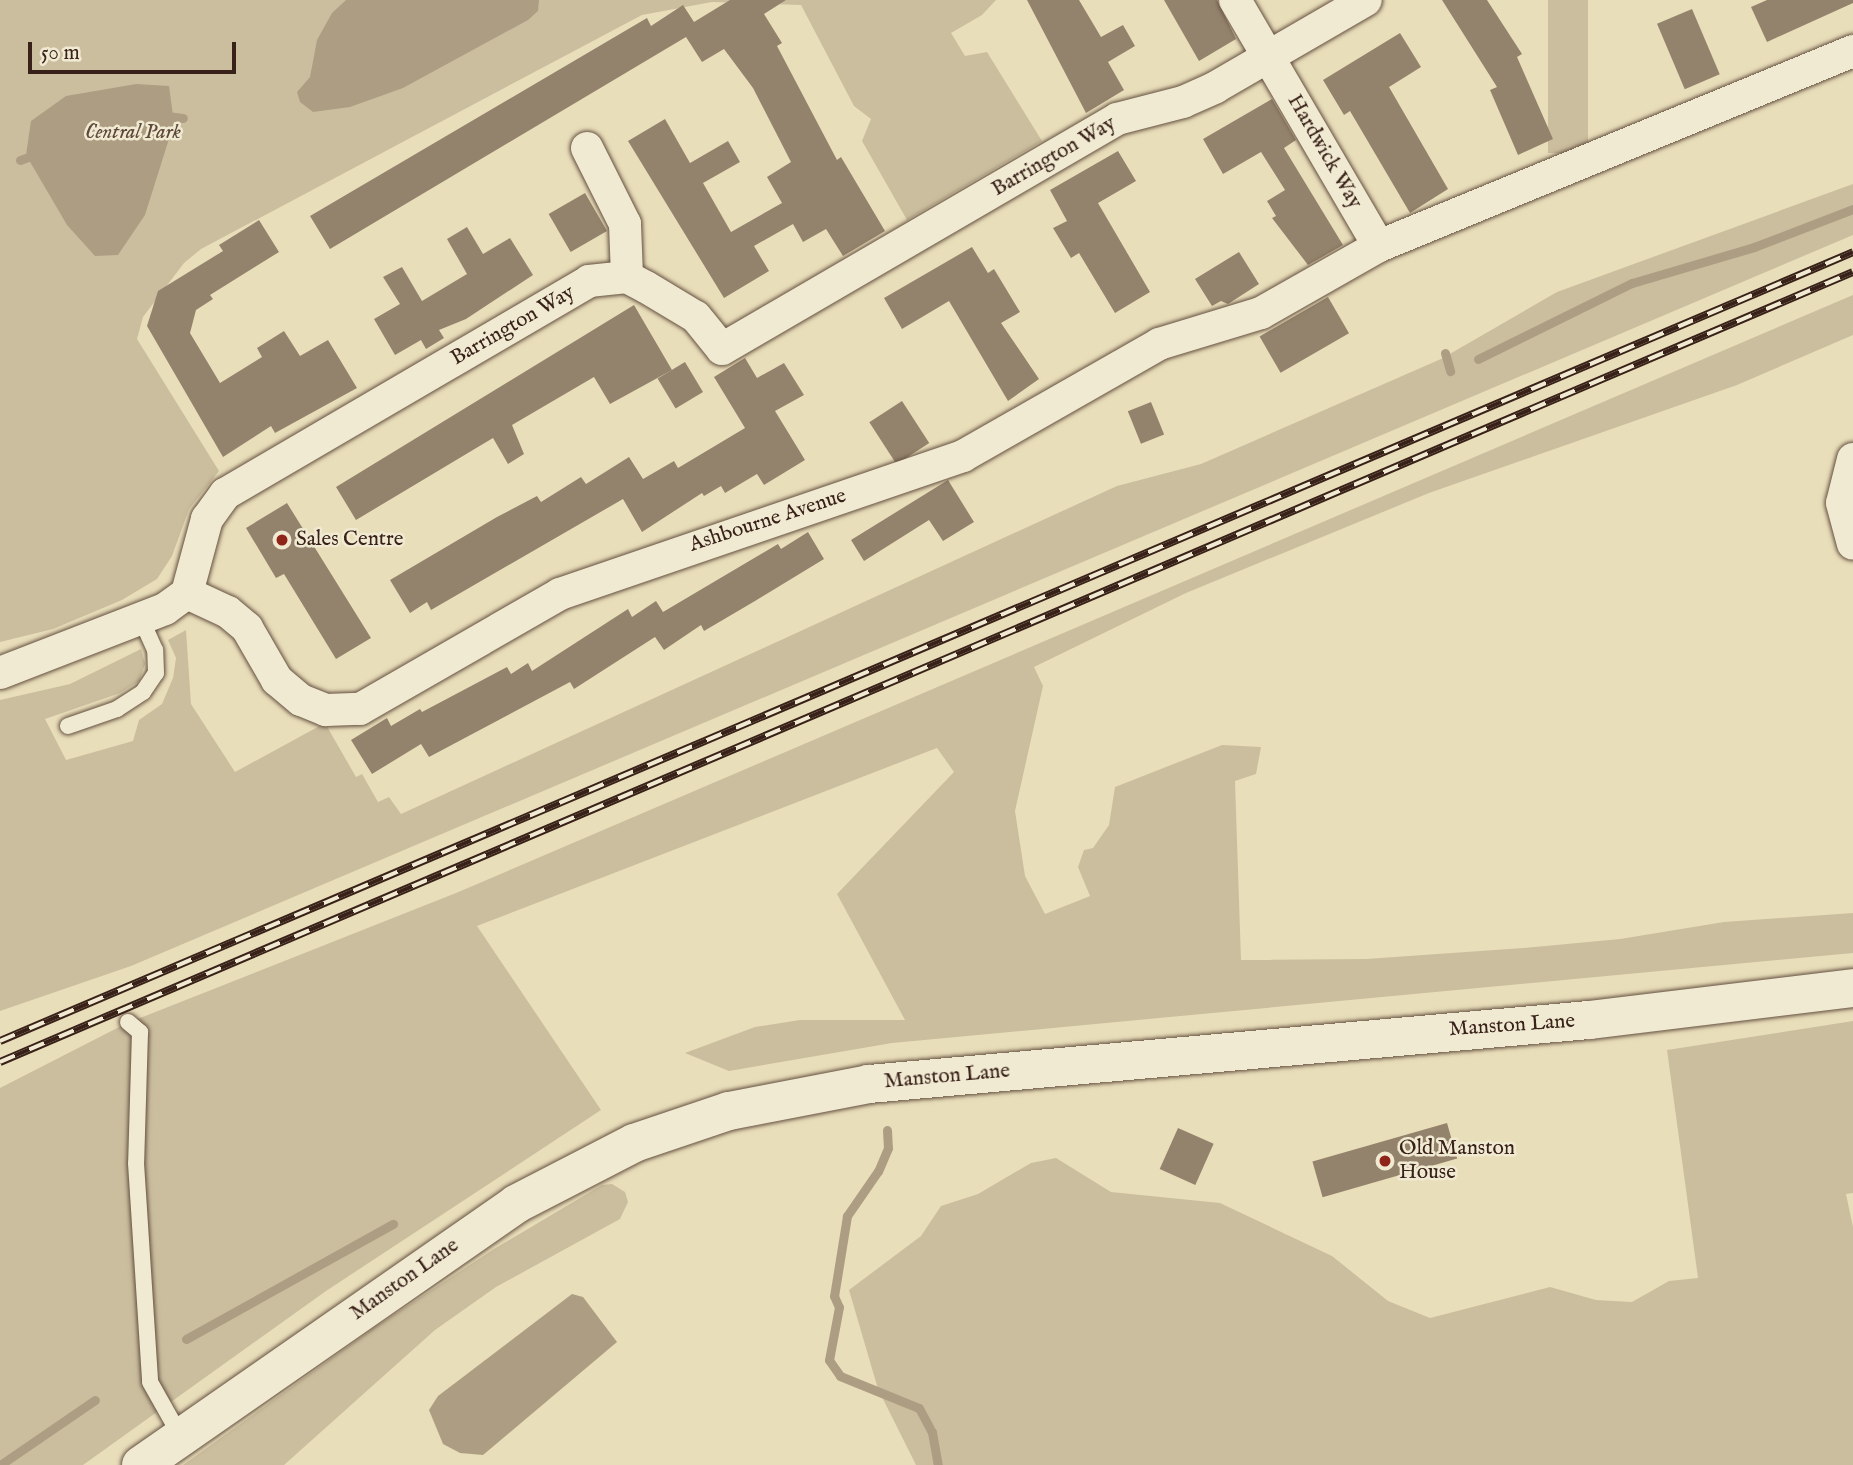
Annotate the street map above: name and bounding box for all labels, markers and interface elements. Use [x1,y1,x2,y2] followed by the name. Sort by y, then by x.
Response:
[32,28,240,72] scale bar
[41,40,80,67] text: 50 m
[1281,90,1367,214] street label: Hardwick Way
[988,111,1120,203] street label: Barrington Way
[85,120,181,146] park label: Central Park
[447,280,579,372] street label: Barrington Way
[686,484,850,558] street label: Ashbourne Avenue
[296,527,403,553] place label: Sales Centre
[274,532,290,548] marker: Sales Centre
[1448,1009,1576,1043] street label: Manston Lane
[883,1059,1011,1095] street label: Manston Lane
[1399,1136,1515,1186] place label: Old Manston House
[1377,1153,1393,1169] marker: Old Manston House
[346,1233,464,1327] street label: Manston Lane

